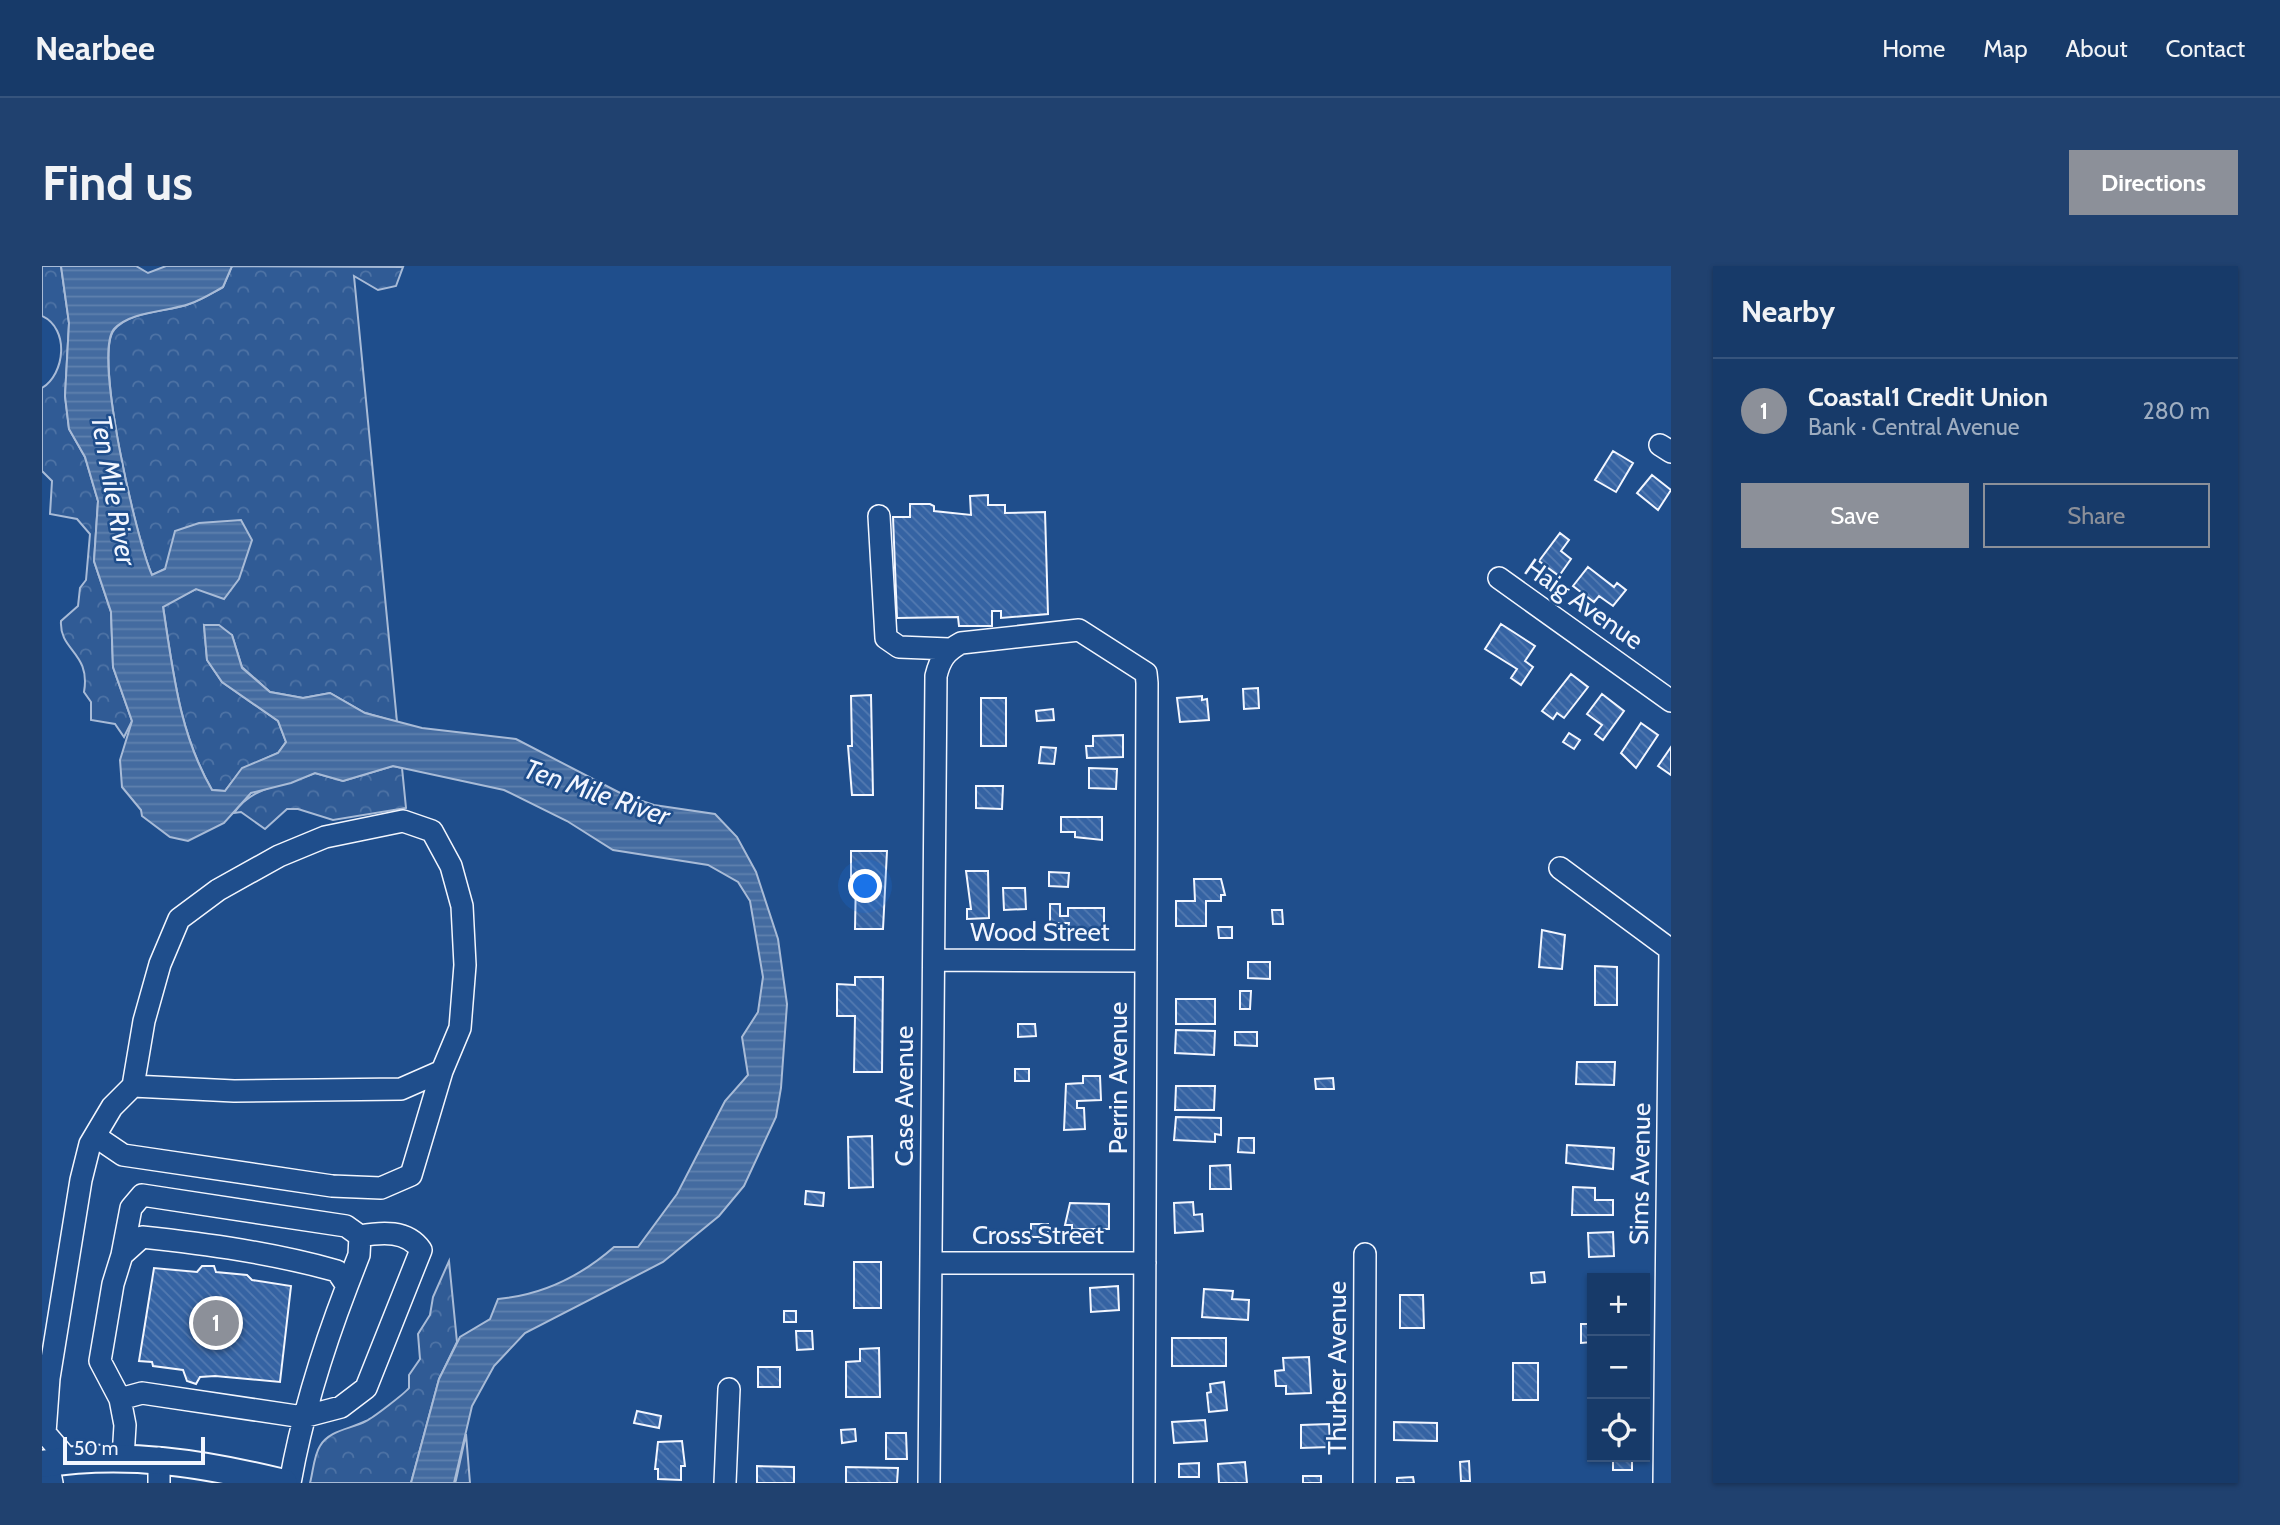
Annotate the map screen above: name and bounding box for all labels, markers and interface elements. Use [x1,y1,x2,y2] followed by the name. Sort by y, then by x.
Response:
[35,28,155,68] text: Nearbee
[1882,34,1945,63] text: Home
[1983,34,2028,63] text: Map
[2066,34,2128,63] text: About
[2166,34,2245,63] text: Contact
[2069,150,2238,215] button: Directions
[42,153,193,212] text: Find us
[1741,293,1835,330] text: Nearby
[1808,381,2048,413] text: Coastal1 Credit Union
[1760,397,1768,425] text: 1
[2143,397,2210,425] text: 280 m
[84,412,144,569] water label: Ten Mile River
[1808,413,2019,441] text: Bank · Central Avenue
[1741,483,1969,548] button: Save
[1983,483,2210,548] button: Share
[1519,552,1649,656] street label: Haig Avenue
[519,751,676,833] water label: Ten Mile River
[848,869,882,903] your location
[970,916,1110,948] street label: Wood Street
[1102,1002,1134,1154] street label: Perrin Avenue
[888,1026,920,1166] street label: Case Avenue
[1623,1103,1657,1245] street label: Sims Avenue
[972,1219,1104,1251] street label: Cross Street
[1587,1273,1650,1462] map controls
[1587,1273,1650,1336] button: +
[1321,1281,1353,1455] street label: Thurber Avenue
[193,1297,239,1349] pin: 1
[1587,1336,1650,1399] button: −
[1587,1399,1650,1462] button: locate
[63,1434,205,1466] scale bar
[74,1437,118,1460] text: 50 m

